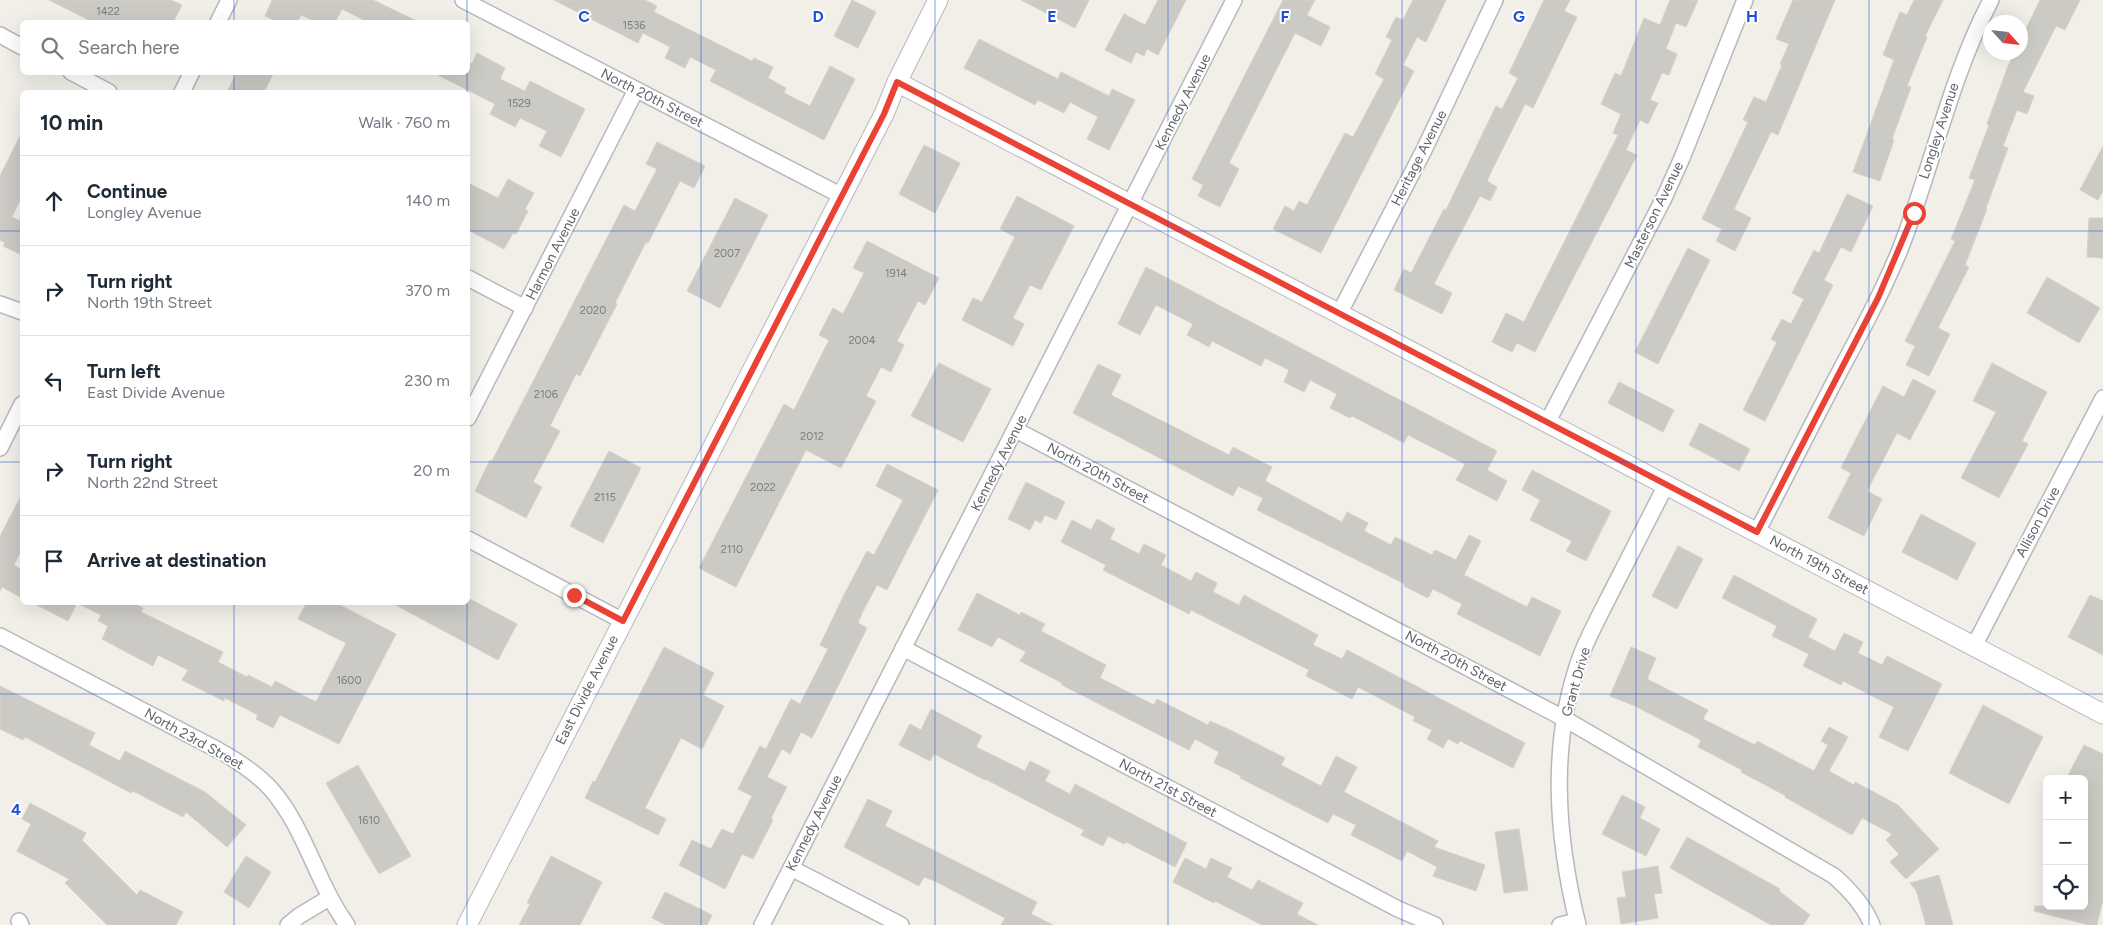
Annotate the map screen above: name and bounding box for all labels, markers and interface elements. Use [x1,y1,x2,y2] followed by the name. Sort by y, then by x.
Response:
[96,5,120,18] house number: 1422
[578,7,590,26] text: C
[812,7,824,26] text: D
[1047,7,1057,26] text: E
[1281,7,1290,26] text: F
[1513,7,1525,26] text: G
[1746,7,1758,26] text: H
[1983,15,2028,60] north arrow
[622,19,646,32] house number: 1536
[20,20,470,75] search box
[38,34,66,62] icon: search
[78,36,180,59] text: Search here
[1151,51,1215,153] street label: Kennedy Avenue
[598,65,706,131] street label: North 20th Street
[1915,80,1963,181] street label: Longley Avenue
[507,97,531,110] house number: 1529
[1388,107,1451,209] street label: Heritage Avenue
[40,110,103,135] text: 10 min
[358,113,450,132] text: Walk · 760 m
[1621,159,1687,271] street label: Masterson Avenue
[87,180,167,203] text: Continue
[40,187,68,215] icon: ahead
[406,191,450,210] text: 140 m
[1903,202,1926,225] route start
[87,203,201,222] text: Longley Avenue
[522,205,584,303] street label: Harmon Avenue
[714,247,740,260] house number: 2007
[885,267,907,280] house number: 1914
[87,270,173,293] text: Turn right
[40,277,68,305] icon: right
[405,281,450,300] text: 370 m
[87,293,212,312] text: North 19th Street
[580,304,606,317] house number: 2020
[848,334,876,347] house number: 2004
[87,360,161,383] text: Turn left
[40,367,68,395] icon: left
[405,371,450,390] text: 230 m
[87,383,225,402] text: East Divide Avenue
[534,388,558,401] house number: 2106
[967,412,1031,514] street label: Kennedy Avenue
[800,430,824,443] house number: 2012
[1044,439,1152,507] street label: North 20th Street
[87,450,173,473] text: Turn right
[40,457,68,485] icon: right
[413,461,450,480] text: 20 m
[87,473,218,492] text: North 22nd Street
[750,481,776,494] house number: 2022
[2012,484,2064,560] street label: Allison Drive
[594,491,616,504] house number: 2115
[1767,532,1871,598] street label: North 19th Street
[721,543,743,556] house number: 2110
[40,547,68,575] icon: arrive
[87,549,266,572] text: Arrive at destination
[563,584,586,607] route end
[1402,627,1510,695] street label: North 20th Street
[552,632,622,748] street label: East Divide Avenue
[1558,645,1594,719] street label: Grant Drive
[337,674,361,687] house number: 1600
[141,705,247,773] street label: North 23rd Street
[1116,755,1220,821] street label: North 21st Street
[782,772,846,874] street label: Kennedy Avenue
[2043,775,2088,910] map controls
[2043,775,2088,820] button: +
[11,800,21,819] text: 4
[358,814,380,827] house number: 1610
[2043,820,2088,865] button: −
[2043,865,2088,910] button: locate

